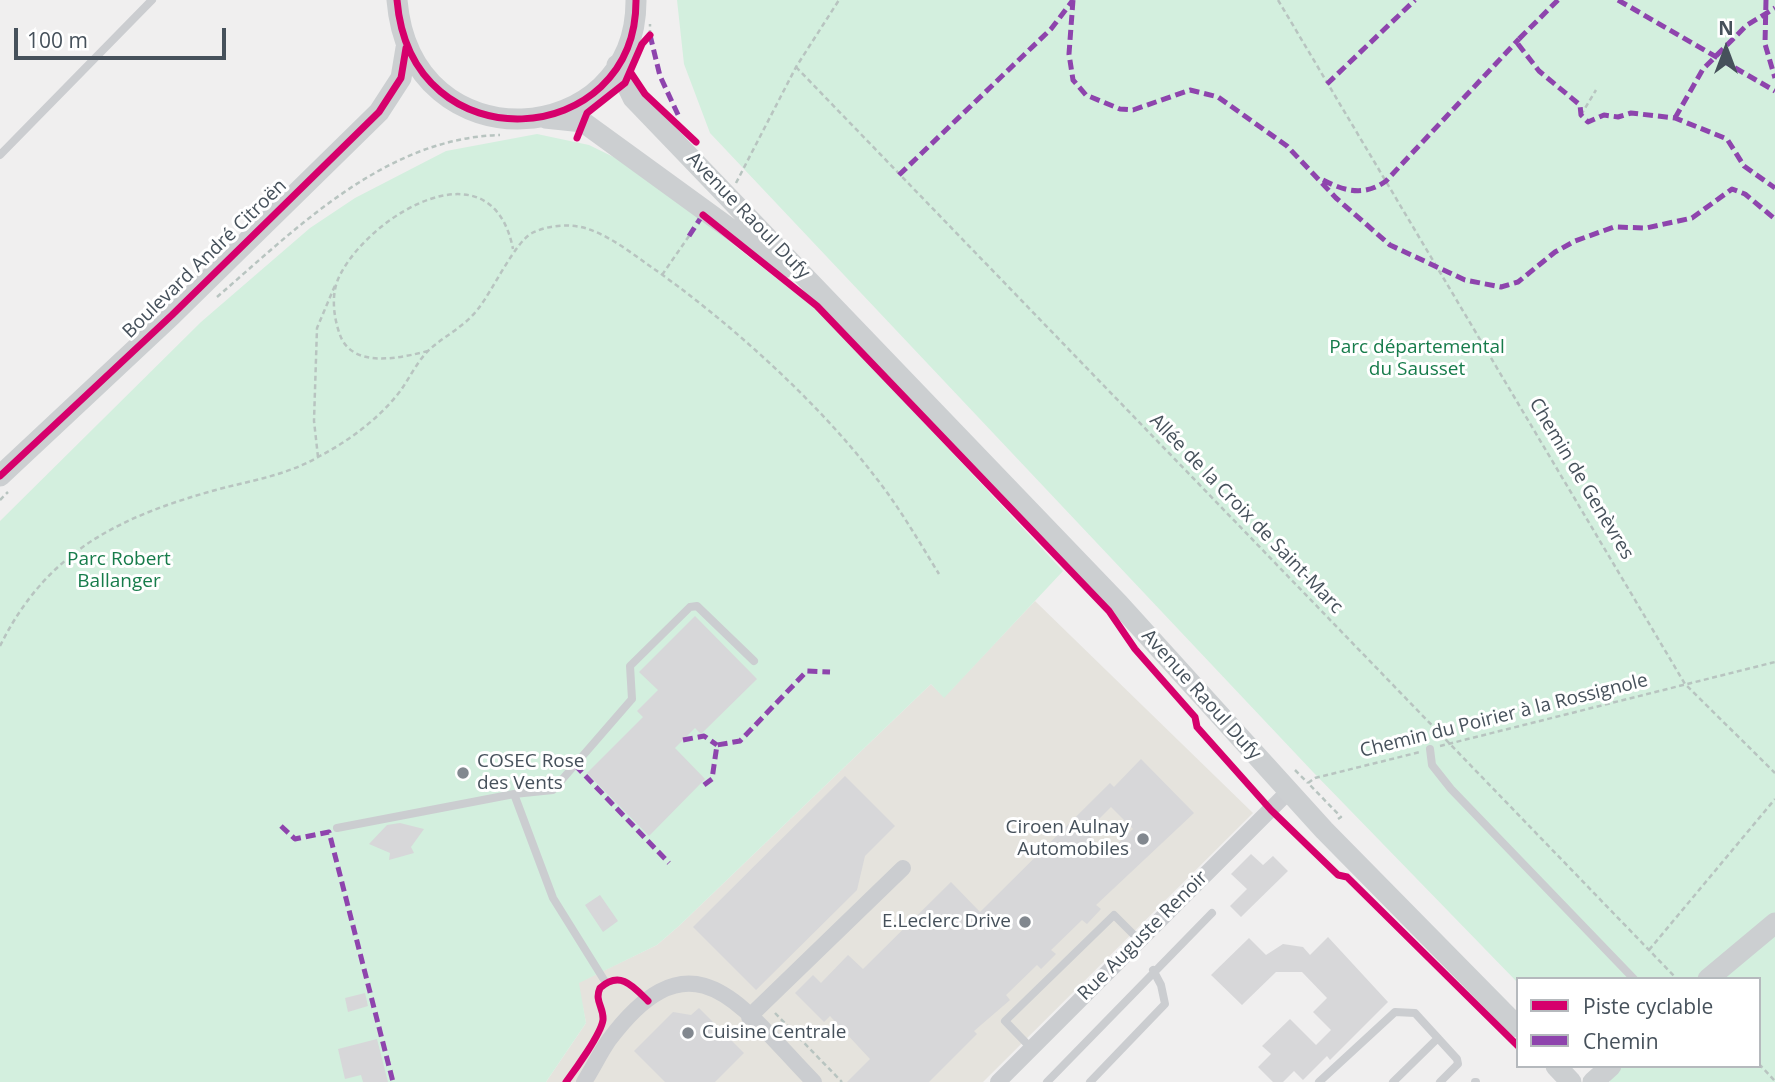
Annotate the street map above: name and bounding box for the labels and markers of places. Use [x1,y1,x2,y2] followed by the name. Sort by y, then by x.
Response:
[477,751,585,795] place label: COSEC Rose des Vents
[455,765,471,781] marker: COSEC Rose des Vents
[1006,817,1129,861] place label: Ciroen Aulnay Automobiles
[1135,831,1151,847] marker: Ciroen Aulnay Automobiles
[882,911,1011,933] place label: E.Leclerc Drive
[1017,914,1033,930] marker: E.Leclerc Drive
[702,1022,846,1044] place label: Cuisine Centrale
[680,1025,696,1041] marker: Cuisine Centrale

